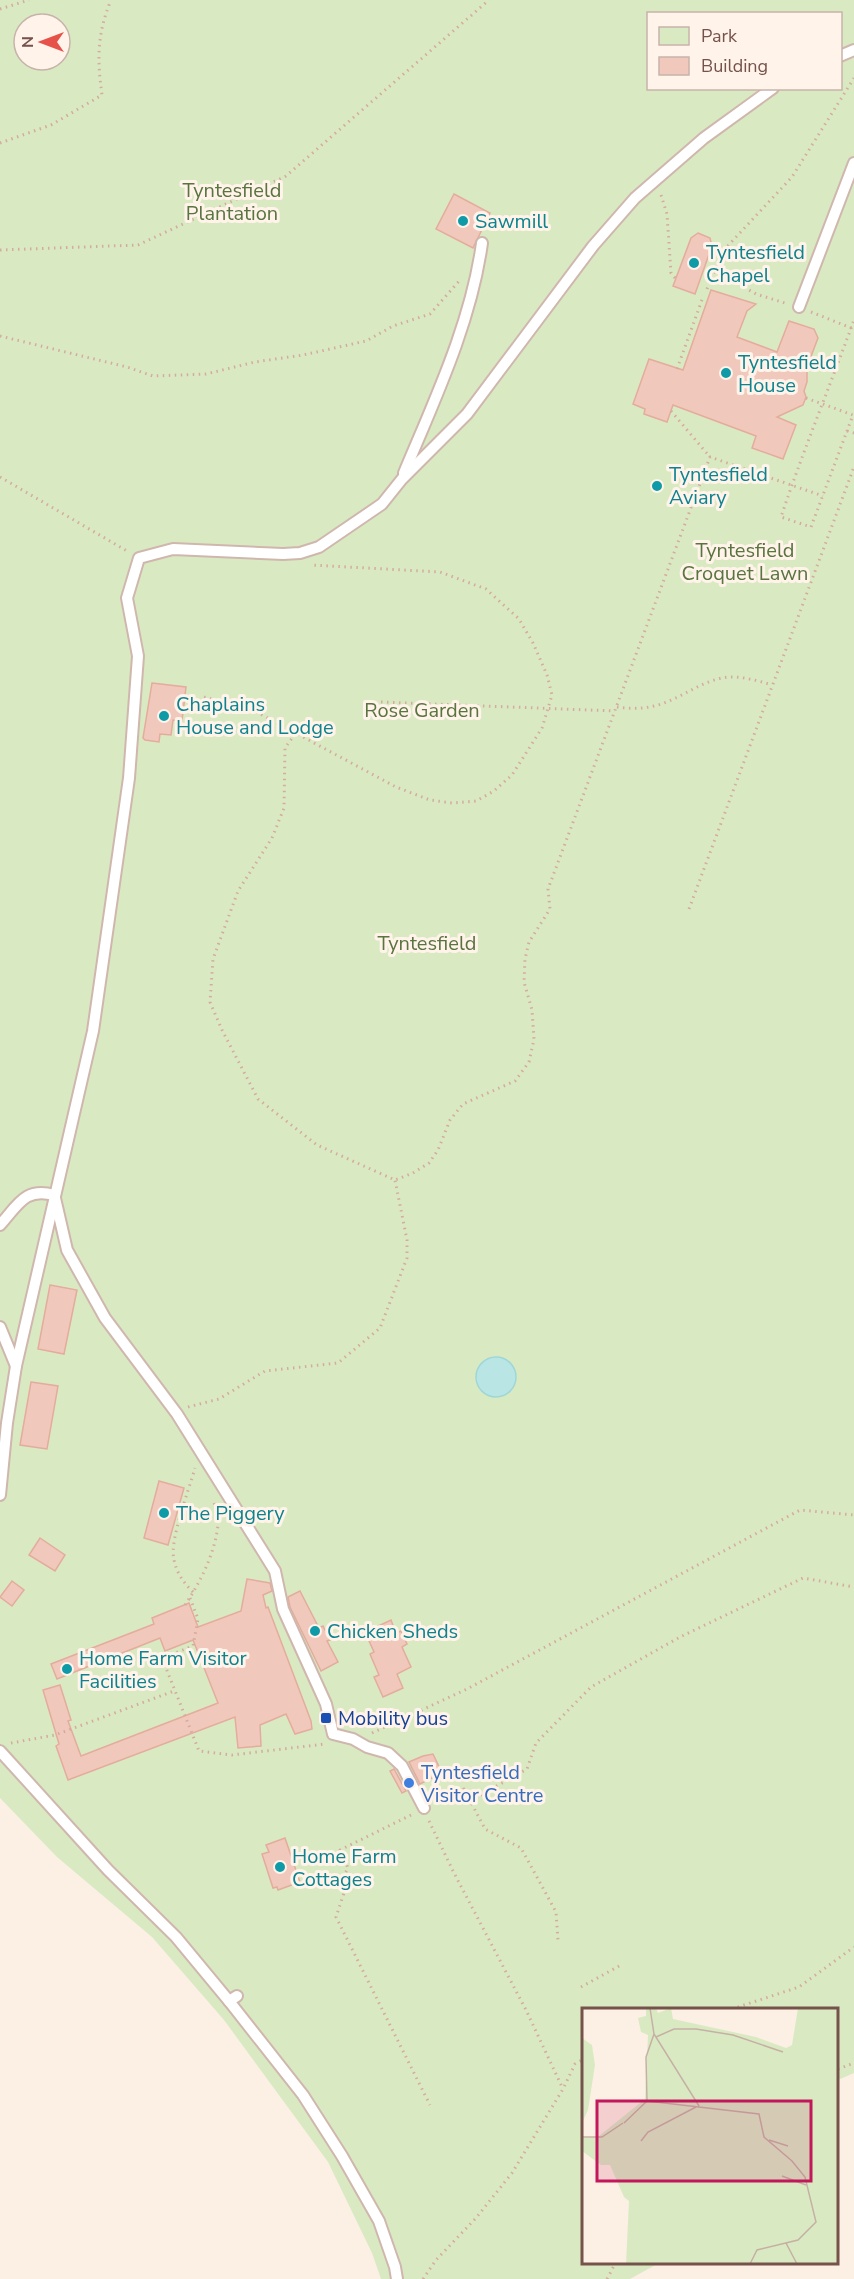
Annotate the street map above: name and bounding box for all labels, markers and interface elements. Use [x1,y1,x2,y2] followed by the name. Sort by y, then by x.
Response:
[12,12,72,72] north arrow
[647,12,842,90] legend
[701,24,738,48] text: Park
[17,36,39,48] text: N
[701,54,768,78] text: Building
[183,177,281,227] park label: Tyntesfield Plantation
[475,208,548,235] place label: Sawmill
[456,214,470,228] marker: Sawmill
[706,239,805,289] place label: Tyntesfield Chapel
[687,256,701,270] marker: Tyntesfield Chapel
[738,349,837,399] place label: Tyntesfield House
[719,366,733,380] marker: Tyntesfield House
[669,461,768,511] place label: Tyntesfield Aviary
[650,479,664,493] marker: Tyntesfield Aviary
[682,537,808,587] park label: Tyntesfield Croquet Lawn
[176,691,334,741] place label: Chaplains House and Lodge
[364,697,480,724] park label: Rose Garden
[157,709,171,723] marker: Chaplains House and Lodge
[378,930,476,957] park label: Tyntesfield
[176,1500,285,1527] place label: The Piggery
[157,1506,171,1520] marker: The Piggery
[327,1618,458,1645] place label: Chicken Sheds
[308,1624,322,1638] marker: Chicken Sheds
[79,1645,247,1695] place label: Home Farm Visitor Facilities
[60,1662,74,1676] marker: Home Farm Visitor Facilities
[338,1705,448,1732] place label: Mobility bus
[319,1711,333,1725] marker: Mobility bus
[420,1759,543,1809] place label: Tyntesfield Visitor Centre
[402,1776,416,1790] marker: Tyntesfield Visitor Centre
[292,1843,397,1893] place label: Home Farm Cottages
[273,1860,287,1874] marker: Home Farm Cottages
[582,2008,839,2264] inset map

